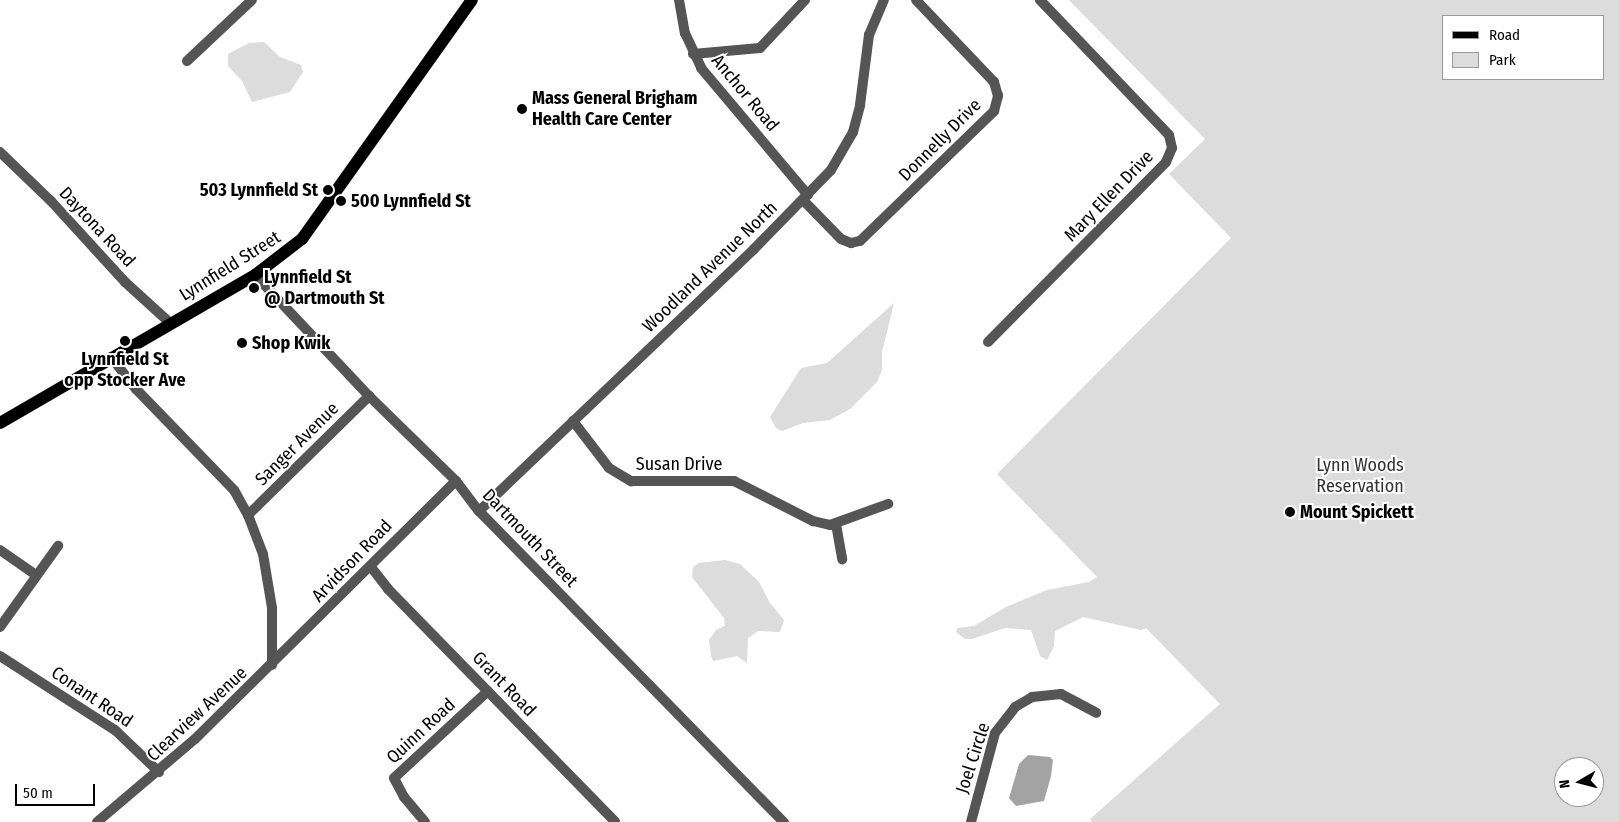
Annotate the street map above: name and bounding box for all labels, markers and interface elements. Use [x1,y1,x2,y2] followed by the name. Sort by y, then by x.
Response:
[1442,15,1604,80] legend
[1489,26,1520,44] text: Road
[707,50,783,136] street label: Anchor Road
[1489,51,1516,69] text: Park
[532,88,697,130] place label: Mass General Brigham Health Care Center
[894,94,986,186] street label: Donnelly Drive
[516,103,528,115] marker: Mass General Brigham Health Care Center
[1060,146,1158,246] street label: Mary Ellen Drive
[200,179,318,201] place label: 503 Lynnfield St
[54,182,140,272] street label: Daytona Road
[322,184,334,196] marker: 503 Lynnfield St
[351,190,471,212] place label: 500 Lynnfield St
[335,195,347,207] marker: 500 Lynnfield St
[638,197,782,337] street label: Woodland Avenue North
[176,226,284,306] street label: Lynnfield Street
[264,267,385,310] place label: Lynnfield St @ Dartmouth St
[248,282,260,294] marker: Lynnfield St @ Dartmouth St
[252,332,330,354] place label: Shop Kwik
[119,335,131,347] marker: Lynnfield St opp Stocker Ave
[236,337,248,349] marker: Shop Kwik
[64,349,186,392] place label: Lynnfield St opp Stocker Ave
[251,398,343,490] street label: Sanger Avenue
[636,453,722,475] street label: Susan Drive
[1316,455,1404,498] park label: Lynn Woods Reservation
[478,485,582,591] street label: Dartmouth Street
[1300,501,1414,523] place label: Mount Spickett
[1284,506,1296,518] marker: Mount Spickett
[307,515,397,607] street label: Arvidson Road
[468,647,540,721] street label: Grant Road
[47,662,137,732] street label: Conant Road
[142,662,252,766] street label: Clearview Avenue
[382,694,460,768] street label: Quinn Road
[951,720,995,796] street label: Joel Circle
[1554,757,1604,807] north arrow
[18,774,98,806] scale bar
[1556,779,1574,789] text: N
[23,784,53,802] text: 50 m

